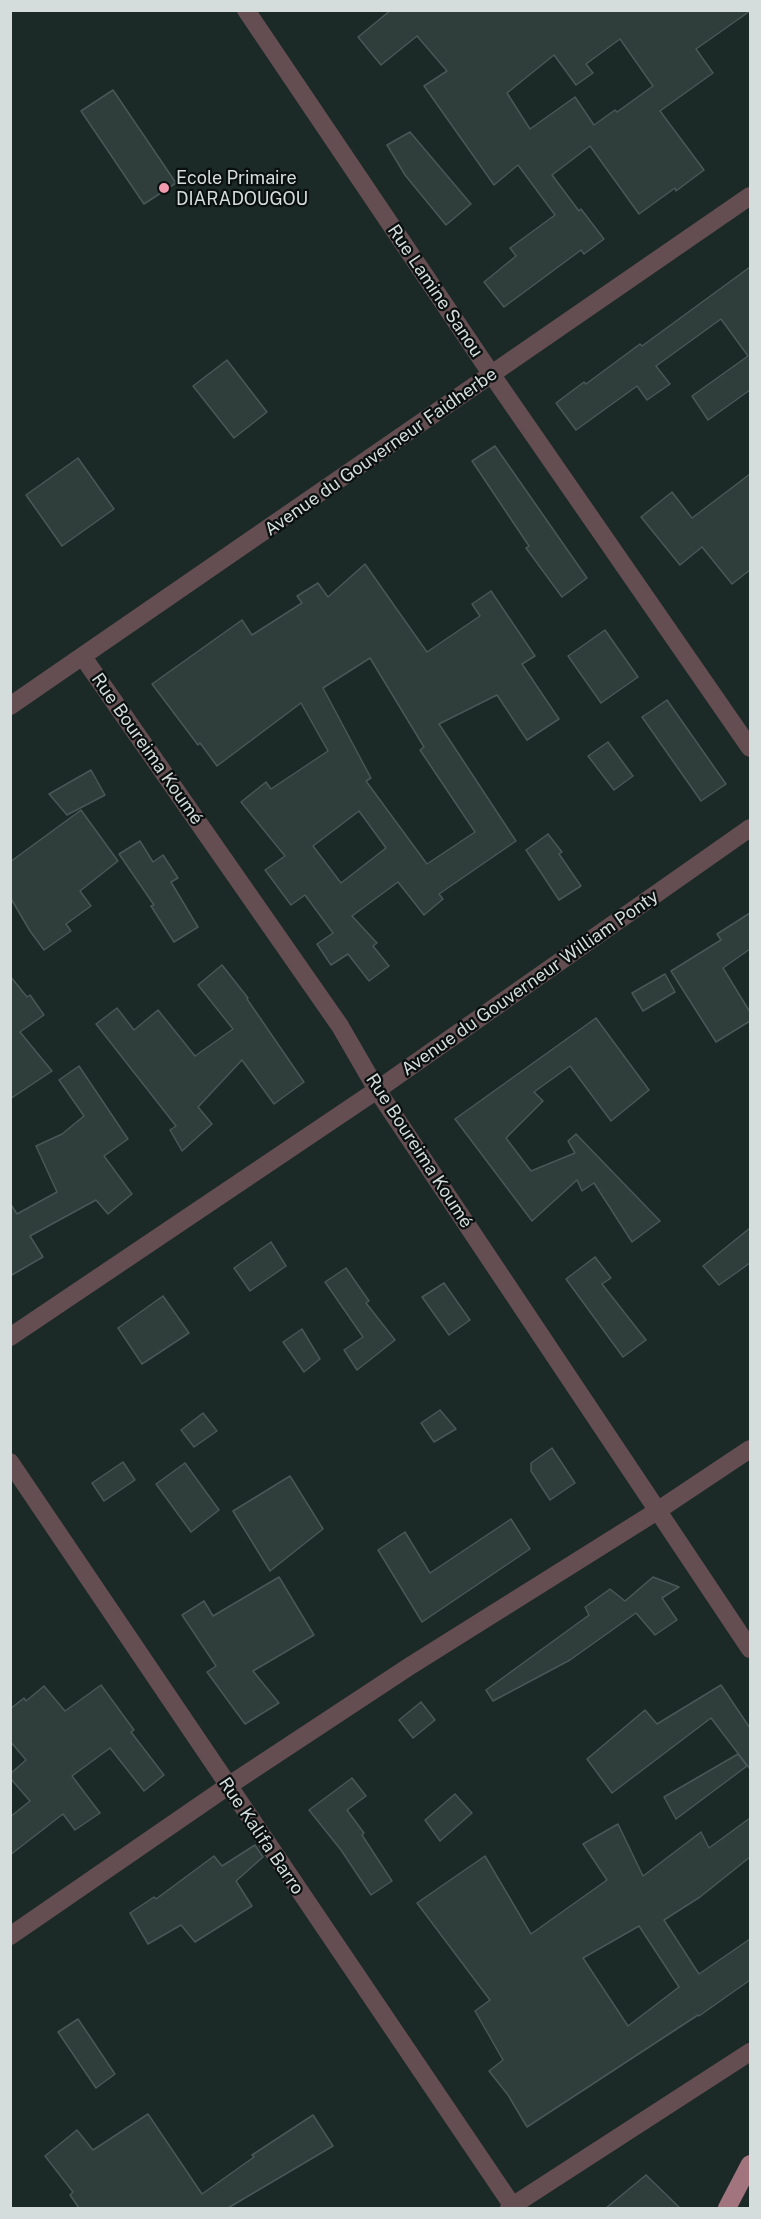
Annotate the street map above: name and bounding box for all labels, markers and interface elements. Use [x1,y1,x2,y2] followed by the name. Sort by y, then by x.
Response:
[176,167,308,210] place label: Ecole Primaire DIARADOUGOU
[157,181,171,195] marker: Ecole Primaire DIARADOUGOU
[383,221,487,361] street label: Rue Lamine Sanou
[261,363,501,541] street label: Avenue du Gouverneur Faidherbe
[87,669,207,829] street label: Rue Boureima Koumé
[397,886,663,1080] street label: Avenue du Gouverneur William Ponty
[361,1070,477,1232] street label: Rue Boureima Koumé
[214,1773,308,1899] street label: Rue Kalifa Barro

